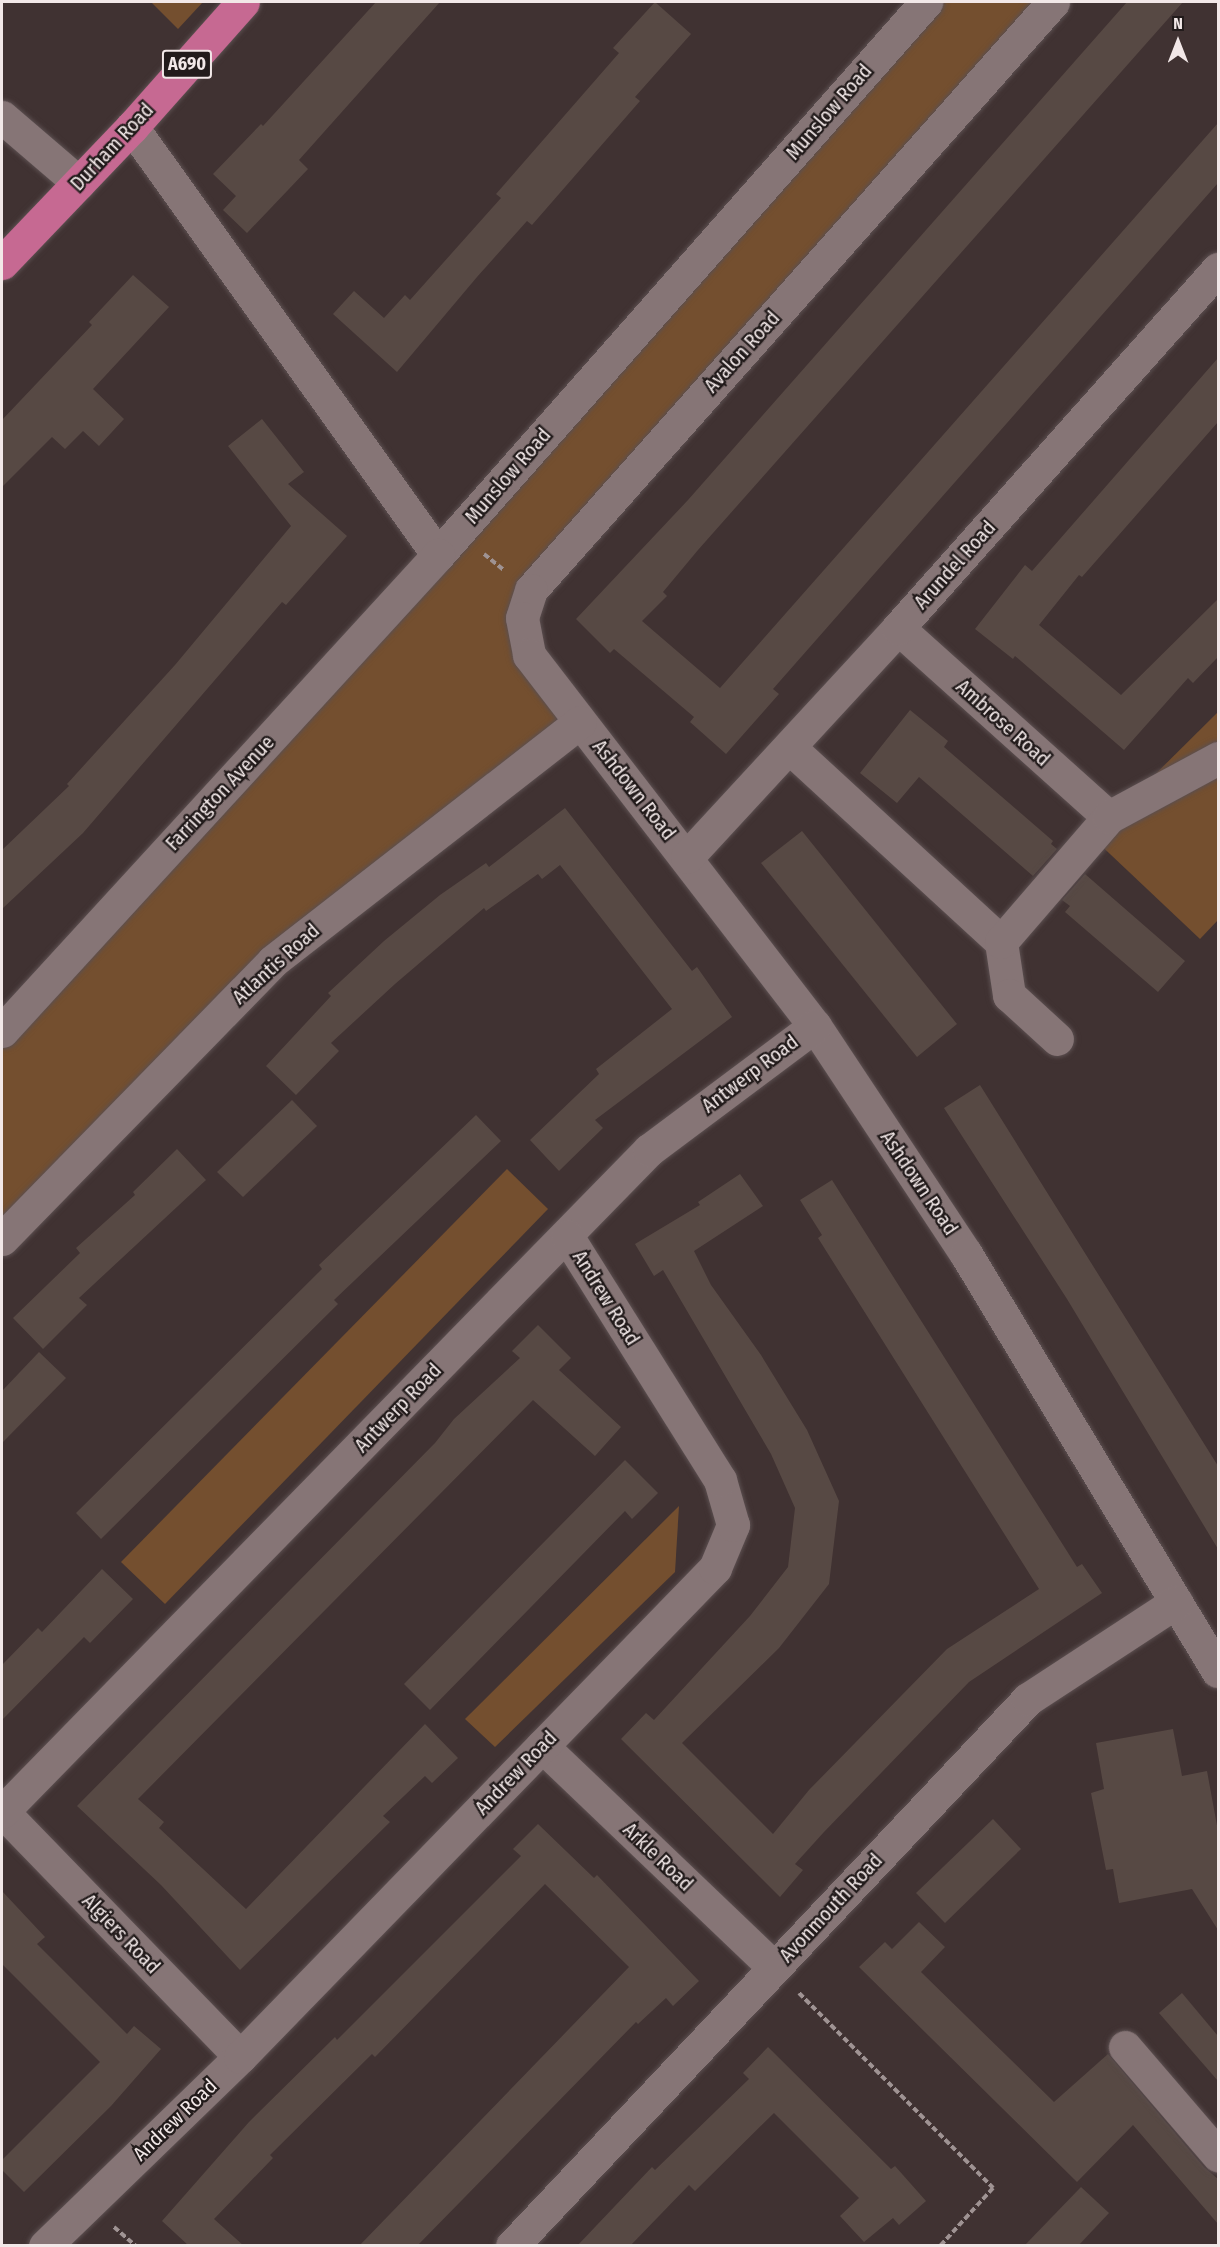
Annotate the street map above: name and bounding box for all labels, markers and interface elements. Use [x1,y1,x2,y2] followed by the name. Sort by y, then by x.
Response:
[1148,12,1208,72] north arrow
[1173,14,1183,33] text: N
[162,49,213,79] road number: A690
[781,59,877,165] street label: Munslow Road
[65,98,159,196] street label: Durham Road
[699,306,785,398] street label: Avalon Road
[460,423,556,529] street label: Munslow Road
[909,516,1001,614] street label: Arundel Road
[951,675,1055,771] street label: Ambrose Road
[161,731,279,855] street label: Farrington Avenue
[587,735,681,845] street label: Ashdown Road
[228,919,324,1009] street label: Atlantis Road
[697,1030,803,1118] street label: Antwerp Road
[875,1126,963,1240] street label: Ashdown Road
[567,1246,645,1350] street label: Andrew Road
[350,1359,446,1457] street label: Antwerp Road
[470,1726,562,1820] street label: Andrew Road
[618,1818,698,1896] street label: Arkle Road
[774,1849,888,1967] street label: Avonmouth Road
[77,1889,165,1979] street label: Algiers Road
[128,2074,222,2166] street label: Andrew Road

